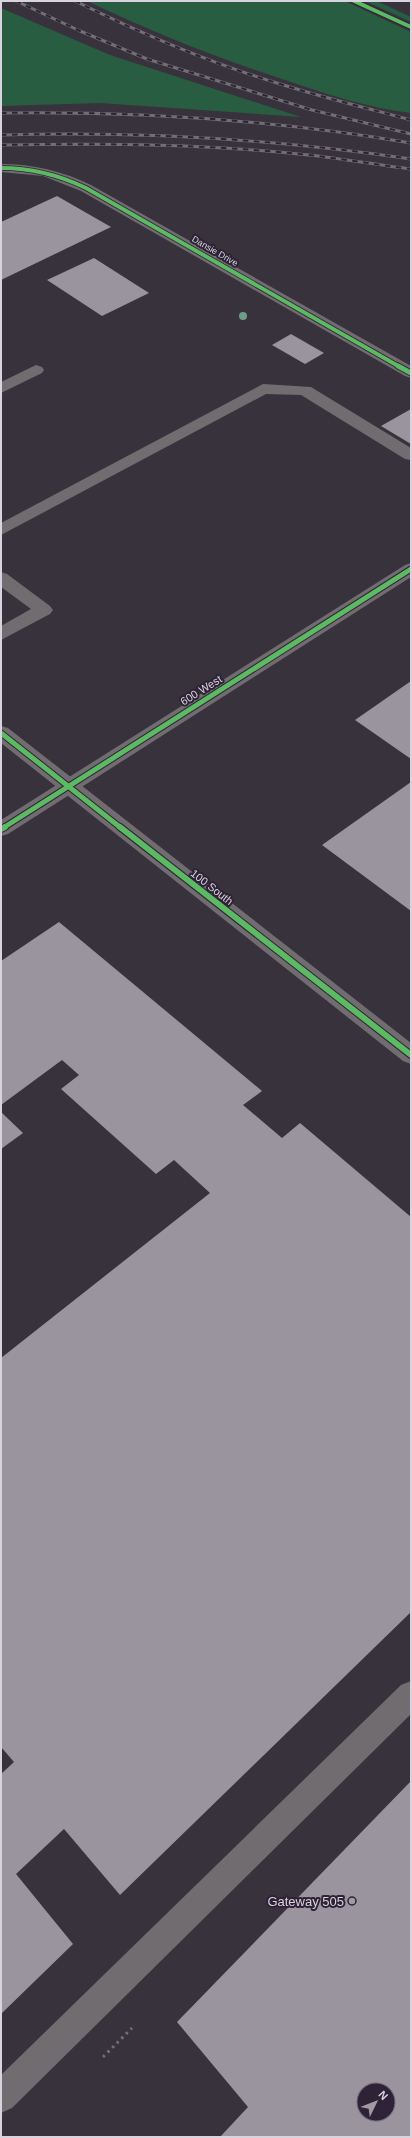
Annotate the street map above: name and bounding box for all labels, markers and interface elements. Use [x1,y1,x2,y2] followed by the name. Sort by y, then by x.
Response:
[190,234,240,268] street label: Dansie Drive
[178,673,224,707] street label: 600 West
[189,867,235,907] street label: 100 South
[267,1894,344,1909] place label: Gateway 505
[347,1896,357,1906] marker: Gateway 505
[356,2082,396,2122] north arrow
[376,2088,390,2102] text: N

